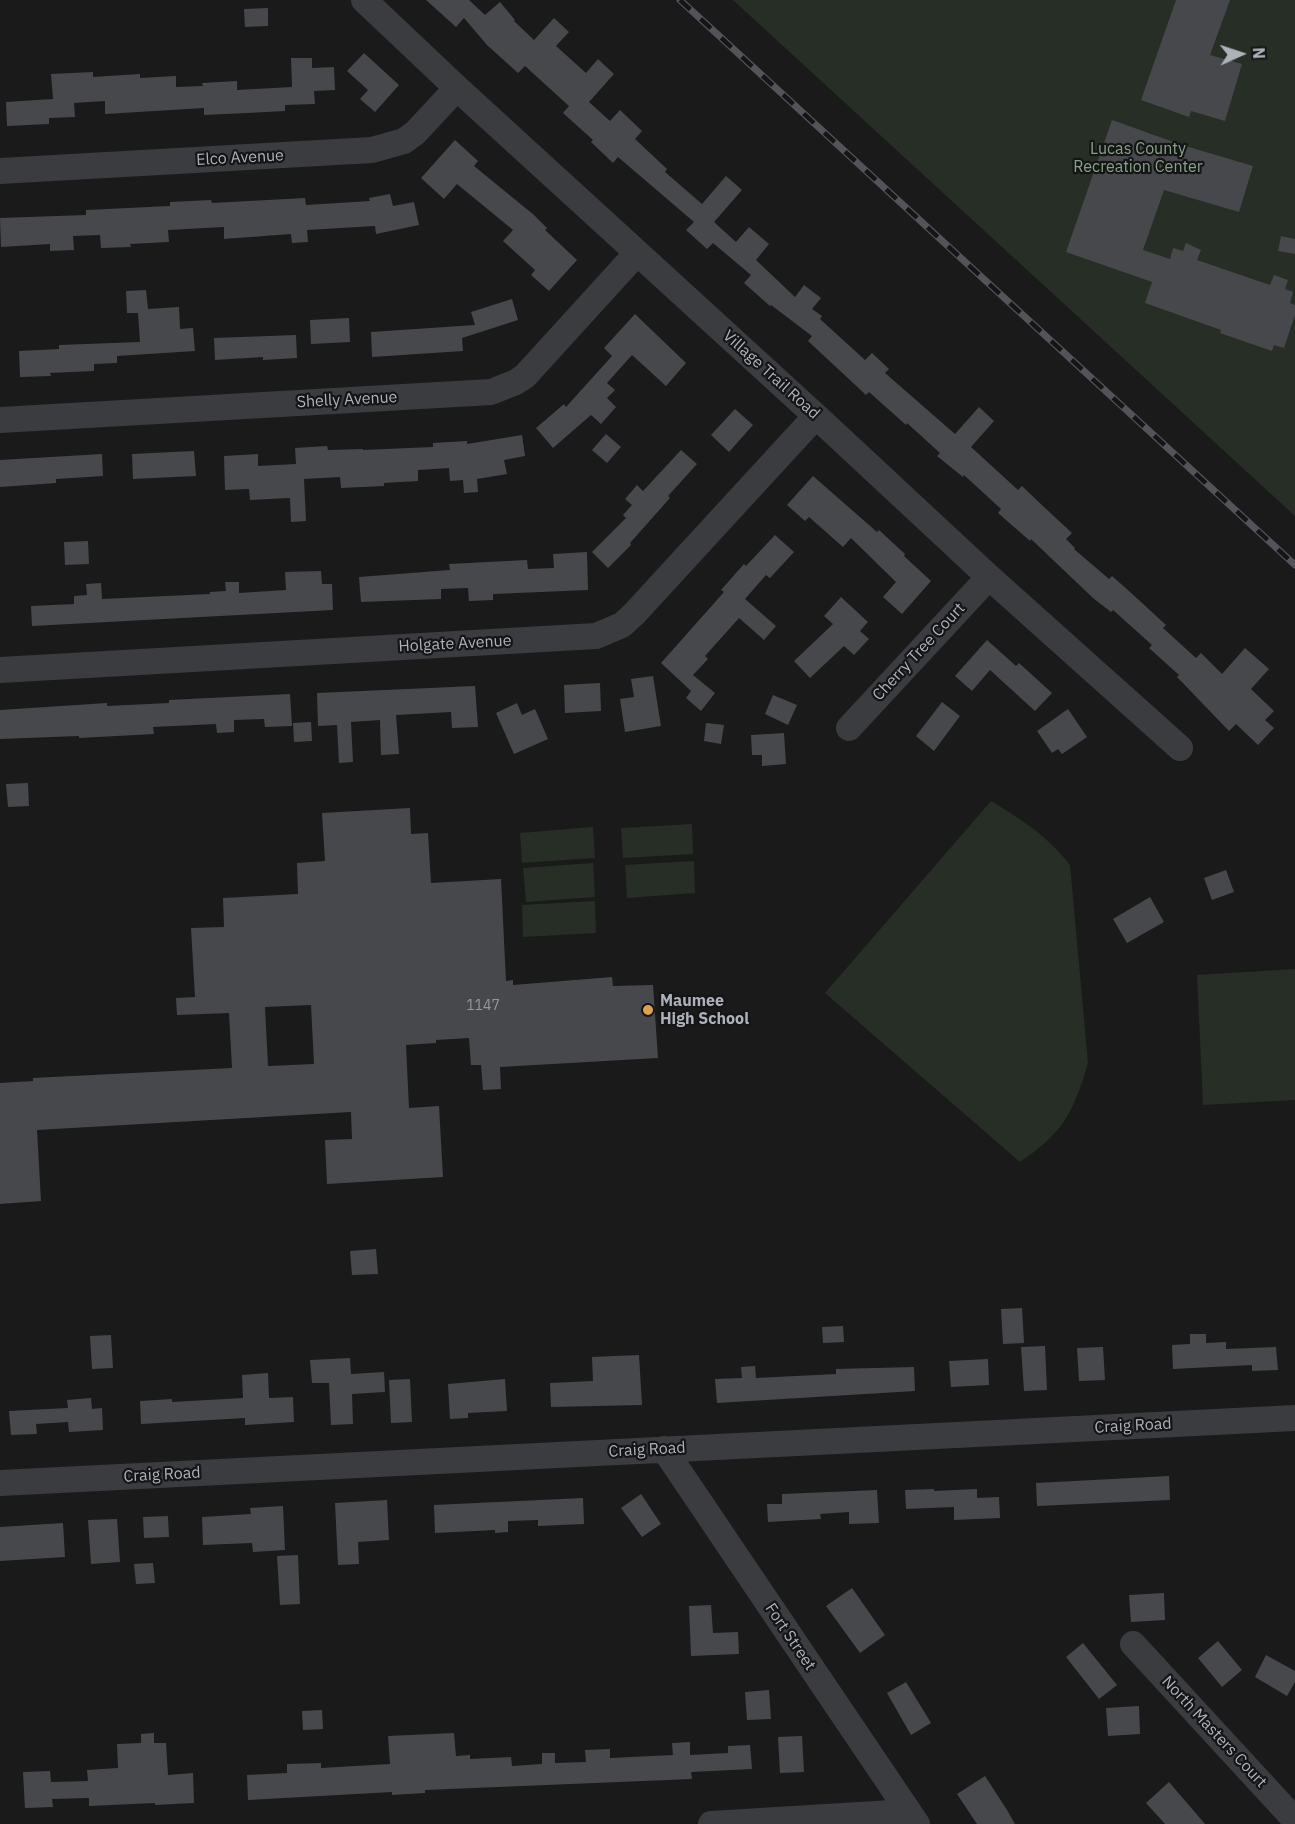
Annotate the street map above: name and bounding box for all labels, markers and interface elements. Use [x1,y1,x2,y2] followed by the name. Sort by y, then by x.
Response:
[1211,24,1271,84] north arrow
[1249,47,1269,59] text: N
[1073,139,1203,177] park label: Lucas County Recreation Center
[196,146,284,170] street label: Elco Avenue
[719,327,823,423] street label: Village Trail Road
[296,388,398,412] street label: Shelly Avenue
[869,599,969,705] street label: Cherry Tree Court
[398,631,512,657] street label: Holgate Avenue
[660,991,749,1029] place label: Maumee High School
[466,998,500,1014] house number: 1147
[641,1003,655,1017] marker: Maumee High School
[1094,1414,1172,1438] street label: Craig Road
[608,1438,686,1462] street label: Craig Road
[123,1463,201,1487] street label: Craig Road
[761,1600,819,1674] street label: Fort Street
[1157,1672,1271,1792] street label: North Masters Court

